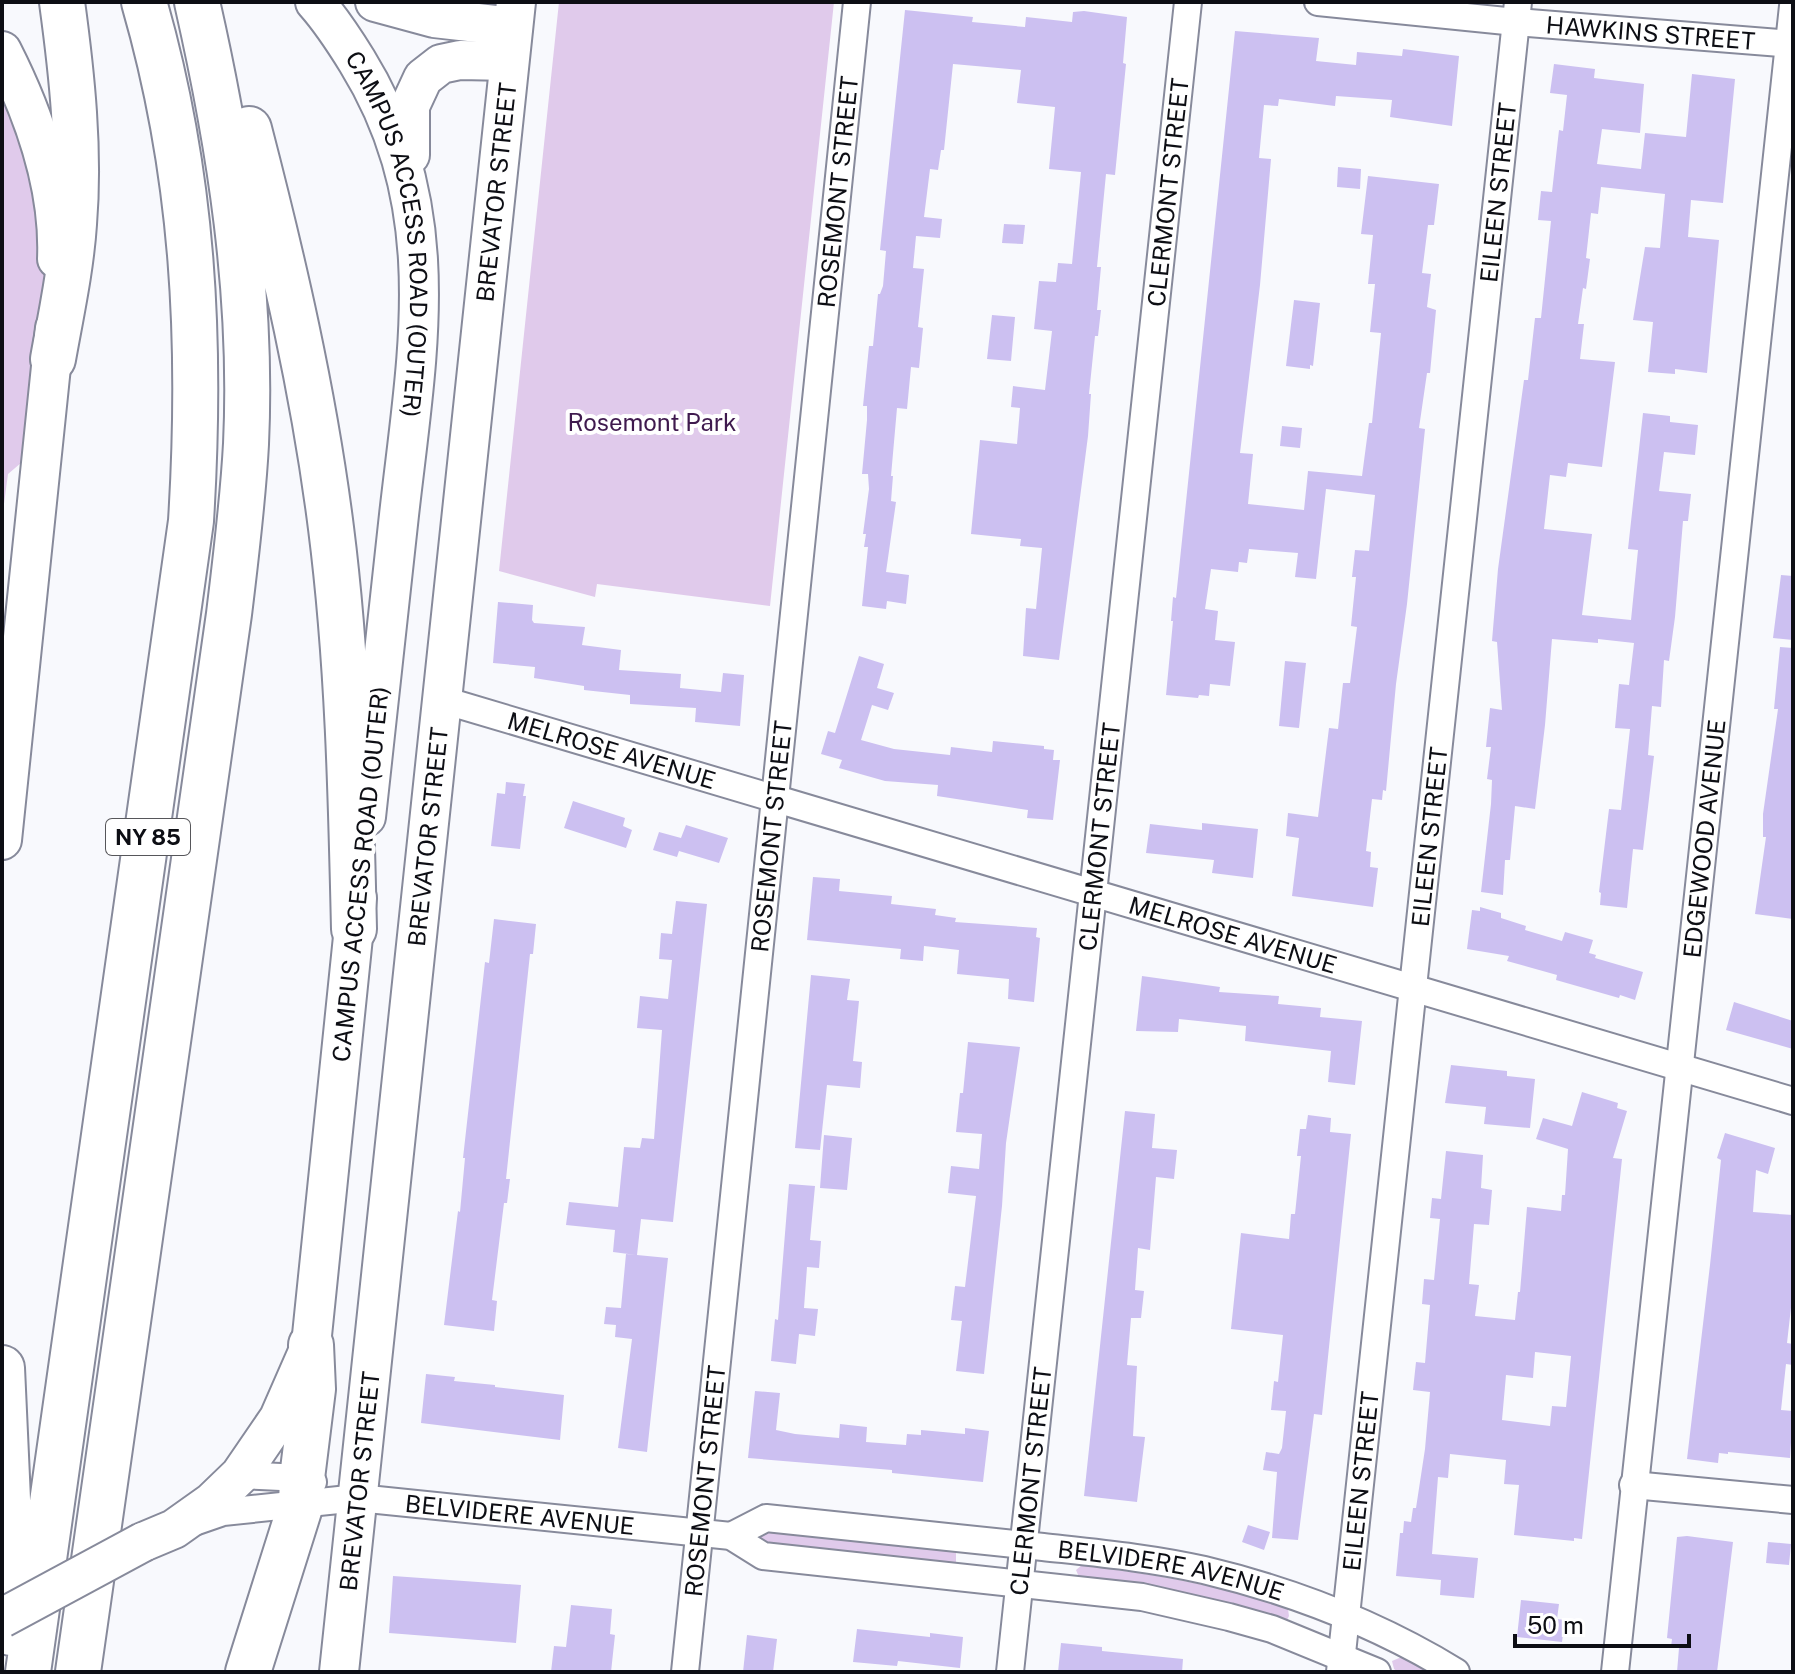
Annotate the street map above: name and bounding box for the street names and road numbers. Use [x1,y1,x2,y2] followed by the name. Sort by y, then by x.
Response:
[1545,10,1756,55] street label: HAWKINS STREET
[340,46,433,419] street label: CAMPUS ACCESS ROAD (OUTER)
[812,75,863,309] street label: ROSEMONT STREET
[1142,77,1194,308] street label: CLERMONT STREET
[470,81,521,303] street label: BREVATOR STREET
[1474,101,1521,284] street label: EILEEN STREET
[326,685,394,1063] street label: CAMPUS ACCESS ROAD (OUTER)
[504,706,719,794] street label: MELROSE AVENUE
[1677,718,1731,959] street label: EDGEWOOD AVENUE
[745,719,797,954] street label: ROSEMONT STREET
[1073,721,1125,952] street label: CLERMONT STREET
[402,726,453,948] street label: BREVATOR STREET
[1406,745,1453,928] street label: EILEEN STREET
[106,819,190,855] road number: NY 85
[1126,890,1340,979] street label: MELROSE AVENUE
[679,1364,731,1598] street label: ROSEMONT STREET
[1004,1365,1056,1597] street label: CLERMONT STREET
[334,1370,385,1592] street label: BREVATOR STREET
[1337,1390,1384,1572] street label: EILEEN STREET
[404,1489,636,1540] street label: BELVIDERE AVENUE
[1056,1535,1288,1606] street label: BELVIDERE AVENUE

